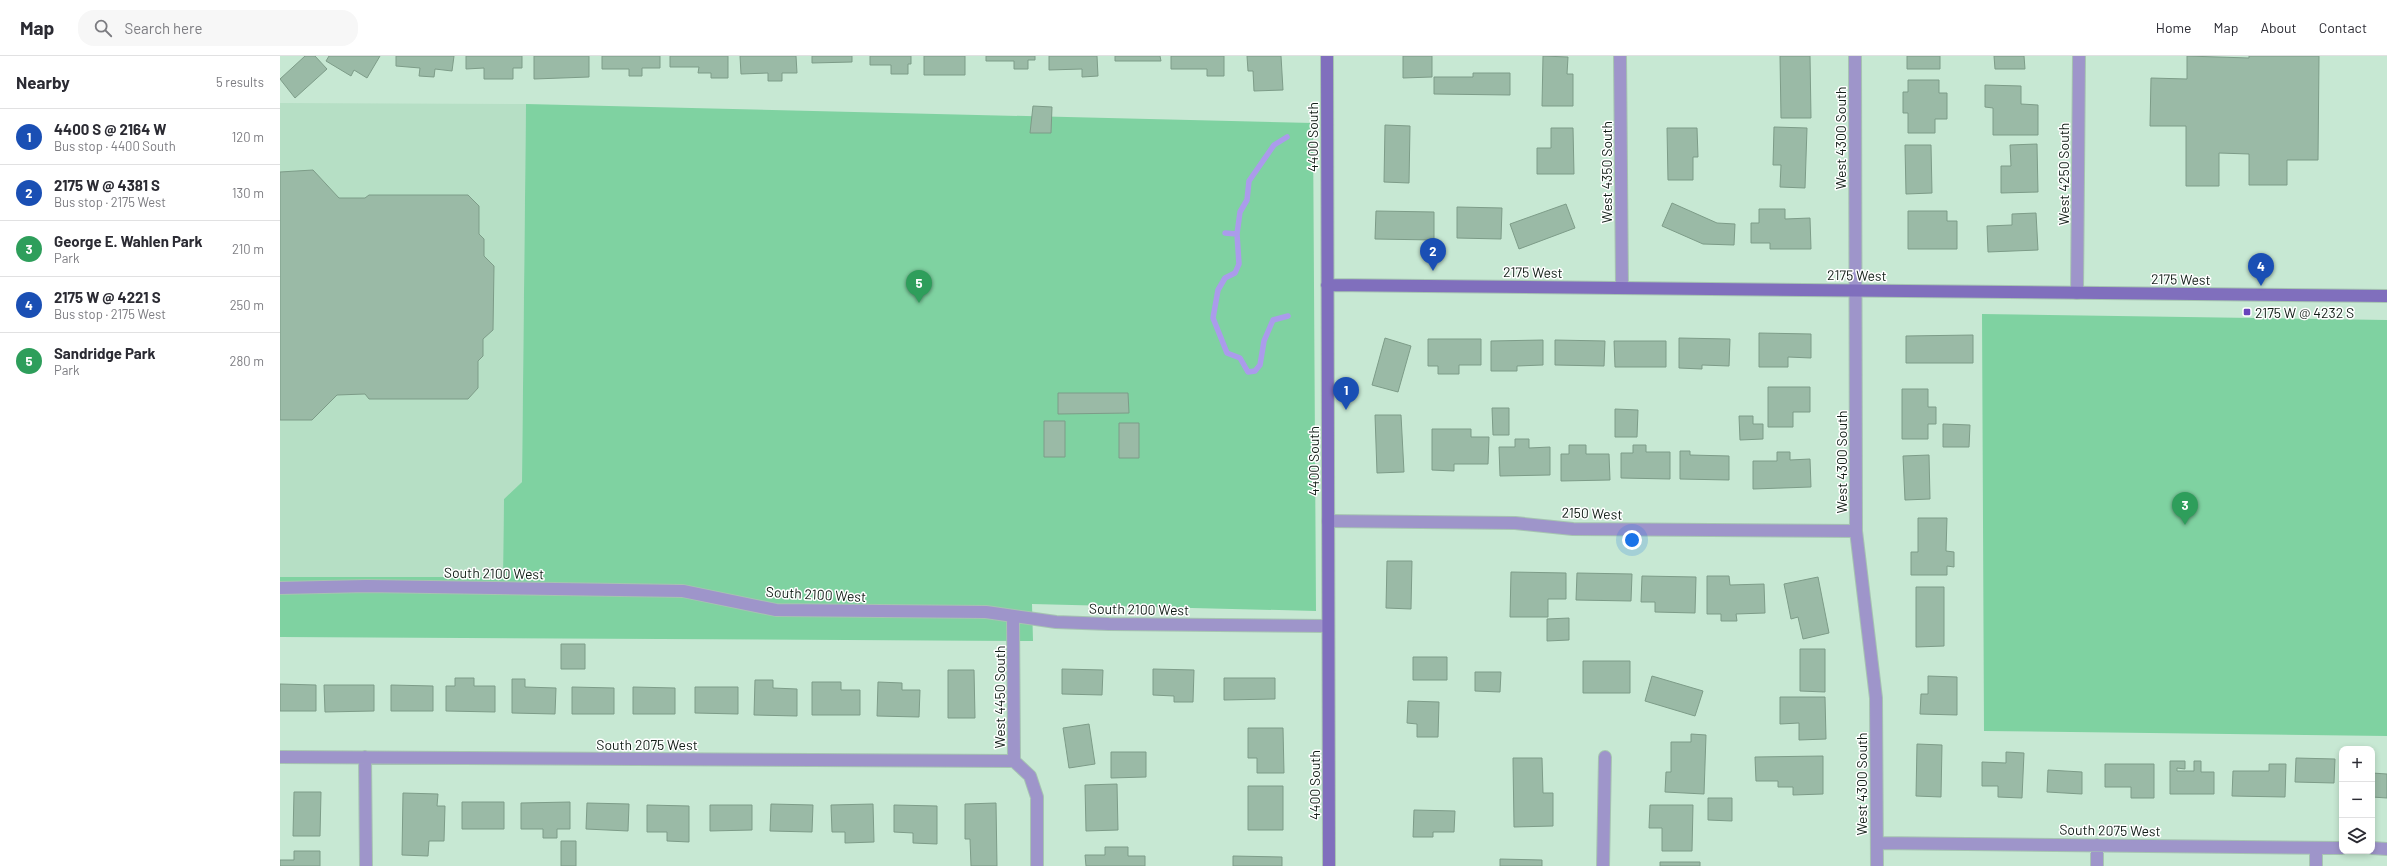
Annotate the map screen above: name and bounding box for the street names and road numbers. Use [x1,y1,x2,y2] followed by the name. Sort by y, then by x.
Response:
[1832,86,1849,190] street label: West 4300 South
[1304,102,1321,172] street label: 4400 South
[1598,121,1615,223] street label: West 4350 South
[2055,123,2072,225] street label: West 4250 South
[1503,263,1563,281] street label: 2175 West
[1827,266,1887,284] street label: 2175 West
[2151,270,2211,288] street label: 2175 West
[1833,410,1850,514] street label: West 4300 South
[1305,426,1322,496] street label: 4400 South
[1561,503,1623,523] street label: 2150 West
[444,564,544,582] street label: South 2100 West
[765,583,867,605] street label: South 2100 West
[1089,600,1189,618] street label: South 2100 West
[991,646,1008,748] street label: West 4450 South
[1853,732,1870,836] street label: West 4300 South
[596,736,698,753] street label: South 2075 West
[1306,750,1323,820] street label: 4400 South
[2059,821,2161,839] street label: South 2075 West

